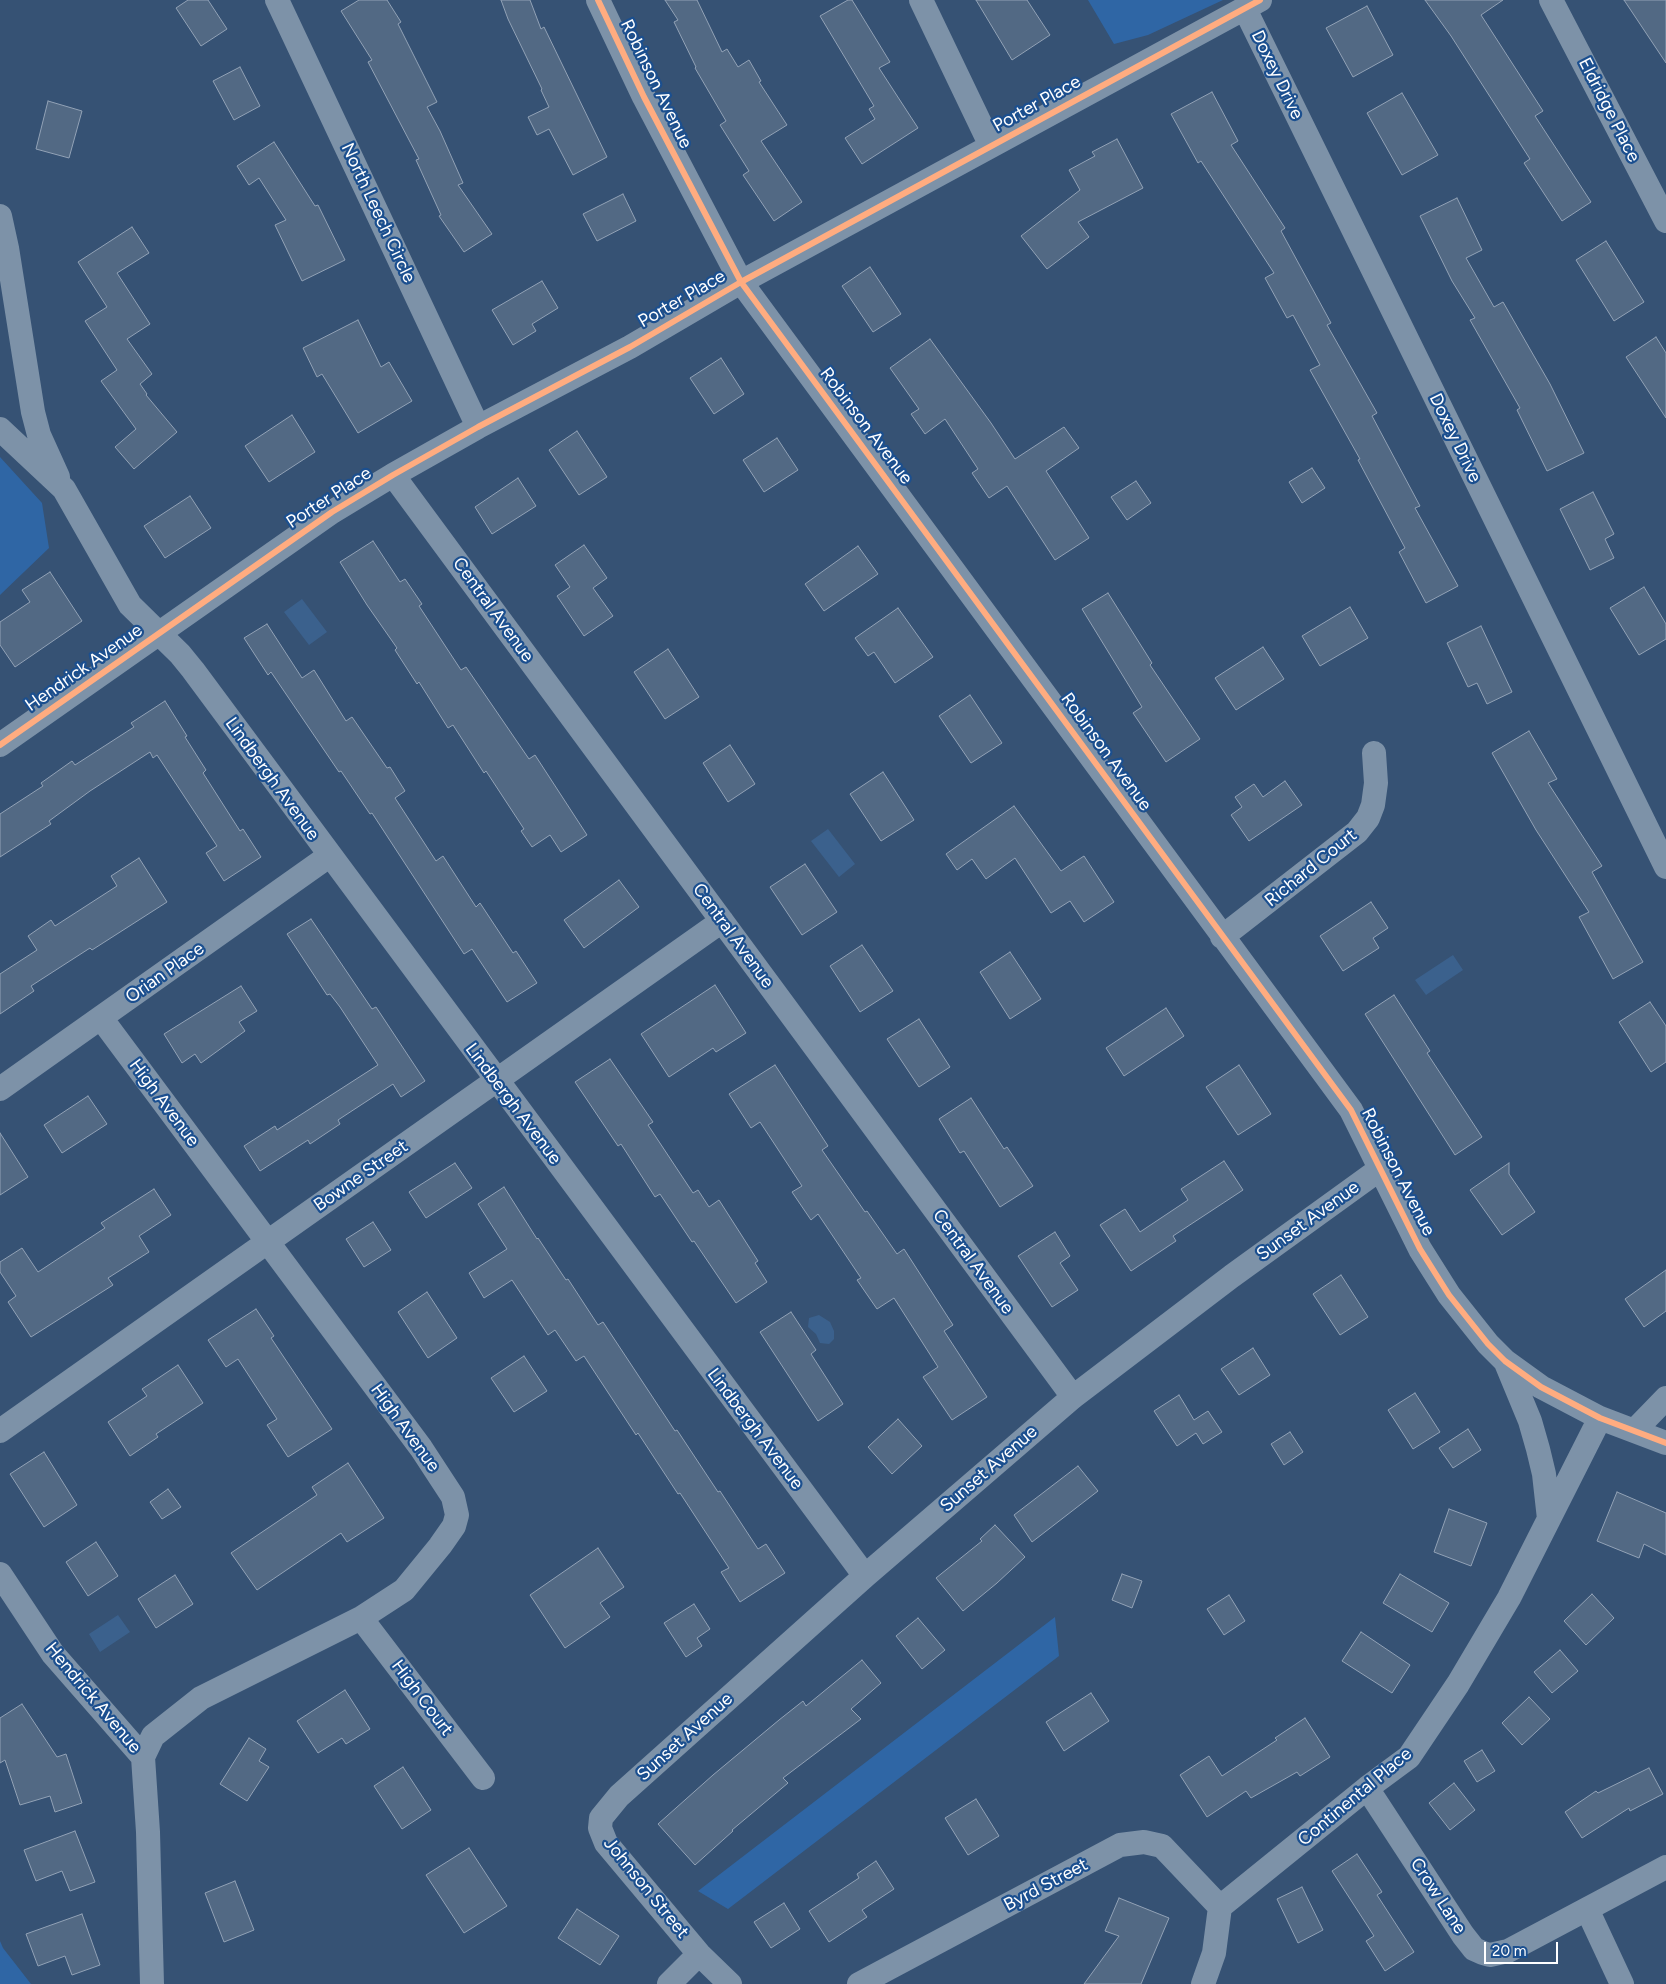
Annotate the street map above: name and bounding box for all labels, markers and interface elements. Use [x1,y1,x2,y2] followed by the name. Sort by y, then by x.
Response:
[615,16,697,152] street label: Robinson Avenue
[1246,27,1308,123] street label: Doxey Drive
[1574,54,1644,166] street label: Eldridge Place
[989,71,1085,137] street label: Porter Place
[336,140,420,286] street label: North Leech Circle
[635,265,729,333] street label: Porter Place
[815,363,917,489] street label: Robinson Avenue
[1424,390,1486,486] street label: Doxey Drive
[282,463,376,533] street label: Porter Place
[448,553,538,667] street label: Central Avenue
[21,620,147,716] street label: Hendrick Avenue
[1056,689,1156,815] street label: Robinson Avenue
[220,713,324,845] street label: Lindbergh Avenue
[1261,824,1361,912] street label: Richard Court
[688,879,778,993] street label: Central Avenue
[122,938,208,1008] street label: Orian Place
[460,1039,566,1169] street label: Lindbergh Avenue
[124,1055,204,1151] street label: High Avenue
[1356,1104,1440,1240] street label: Robinson Avenue
[310,1136,412,1216] street label: Bowne Street
[1253,1177,1363,1265] street label: Sunset Avenue
[928,1205,1018,1319] street label: Central Avenue
[702,1364,808,1494] street label: Lindbergh Avenue
[366,1380,444,1476] street label: High Avenue
[936,1421,1042,1517] street label: Sunset Avenue
[40,1638,146,1758] street label: Hendrick Avenue
[387,1656,457,1740] street label: High Court
[633,1688,737,1786] street label: Sunset Avenue
[1294,1743,1416,1851] street label: Continental Place
[599,1833,693,1943] street label: Johnson Street
[1000,1854,1092,1916] street label: Byrd Street
[1405,1854,1471,1938] street label: Crow Lane
[1486,1932,1560,1964] scale bar
[1492,1942,1526,1960] text: 20 m

